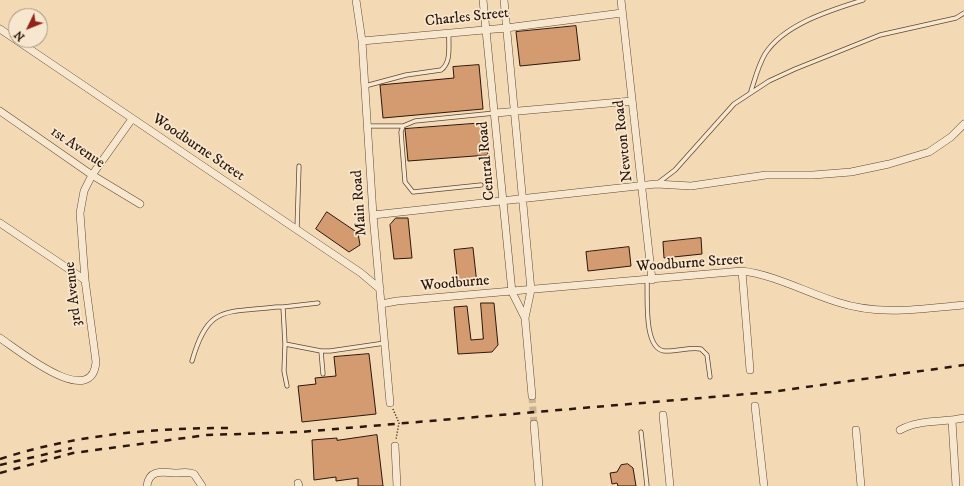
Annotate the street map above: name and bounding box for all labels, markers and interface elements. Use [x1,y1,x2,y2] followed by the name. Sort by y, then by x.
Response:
[424,5,510,31] street label: Charles Street
[8,8,48,48] north arrow
[12,27,28,44] text: N
[611,99,637,183] street label: Newton Road
[148,110,248,186] street label: Woodburne Street
[475,121,499,201] street label: Central Road
[46,123,108,173] street label: 1st Avenue
[349,169,371,237] street label: Main Road
[636,251,744,277] street label: Woodburne Street
[62,261,86,327] street label: 3rd Avenue
[420,272,490,296] street label: Woodburne

